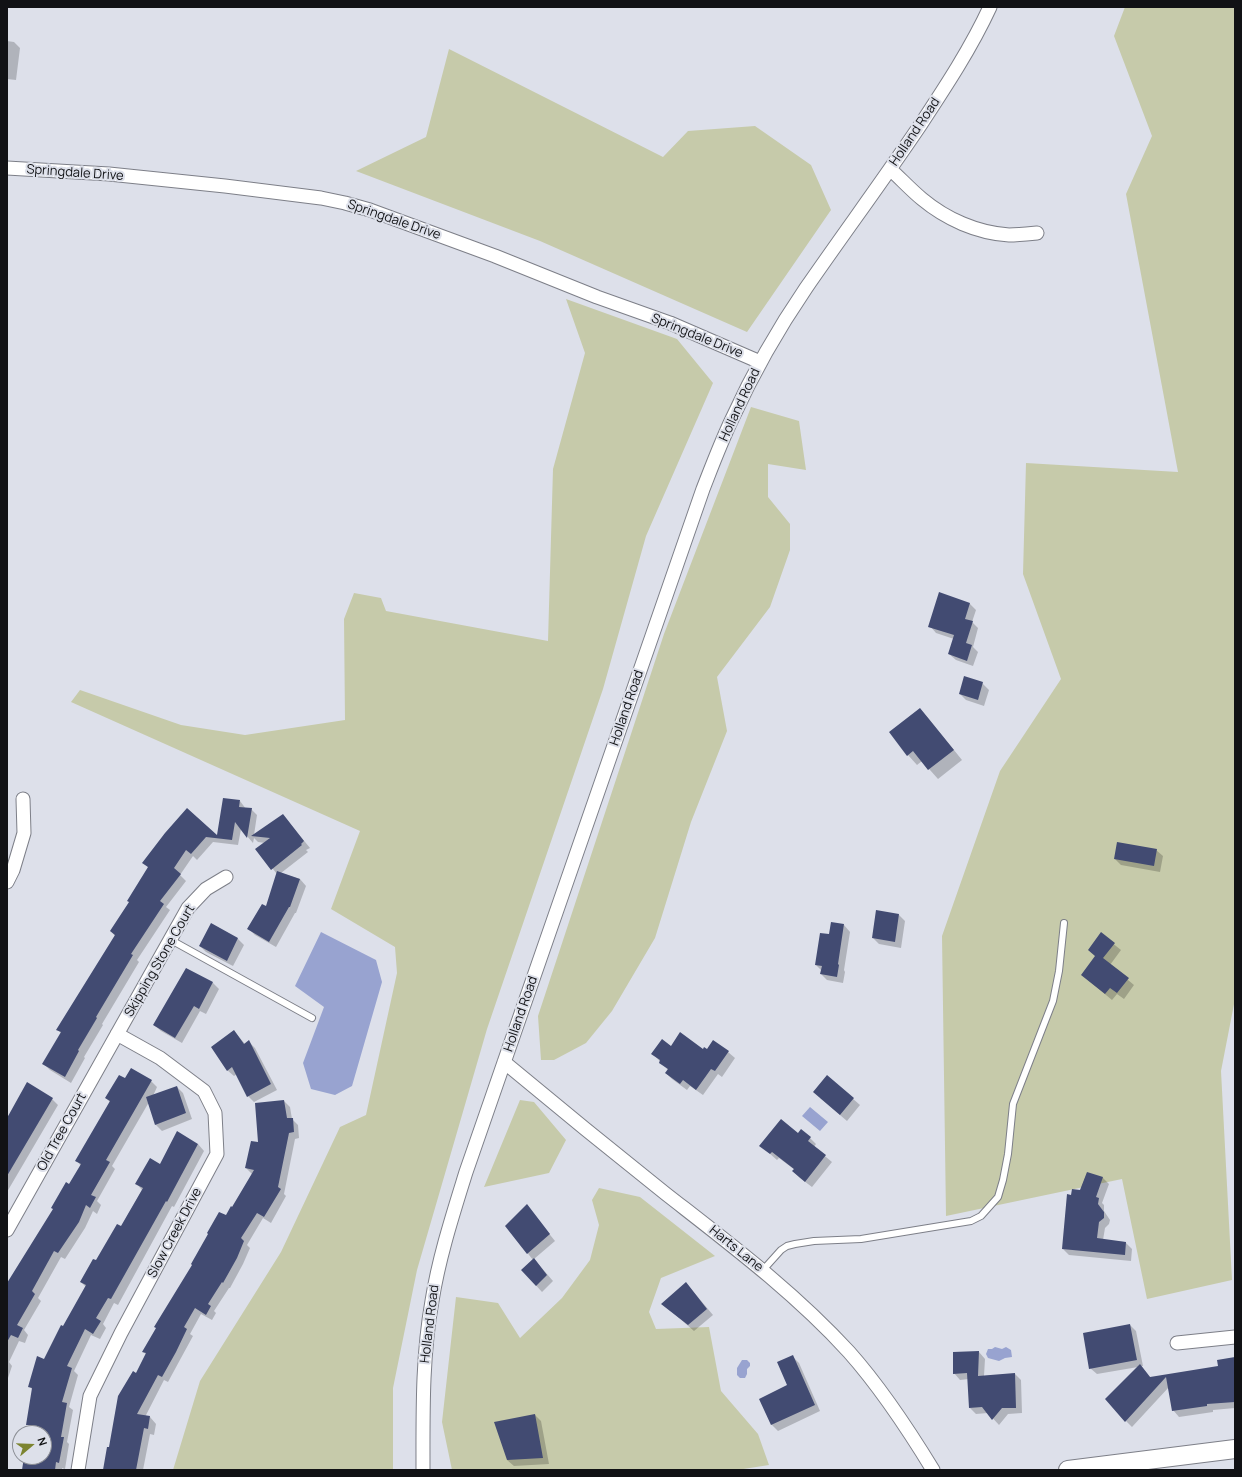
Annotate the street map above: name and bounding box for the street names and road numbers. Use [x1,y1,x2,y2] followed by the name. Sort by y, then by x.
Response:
[887,95,943,169] street label: Holland Road
[26,162,124,184] street label: Springdale Drive
[345,197,443,243] street label: Springdale Drive
[649,311,745,361] street label: Springdale Drive
[716,366,764,444] street label: Holland Road
[607,668,647,748] street label: Holland Road
[121,902,199,1020] street label: Skipping Stone Court
[501,974,541,1054] street label: Holland Road
[34,1090,90,1174] street label: Old Tree Court
[145,1185,205,1281] street label: Slow Creek Drive
[706,1223,766,1275] street label: Harts Lane
[417,1284,443,1364] street label: Holland Road

